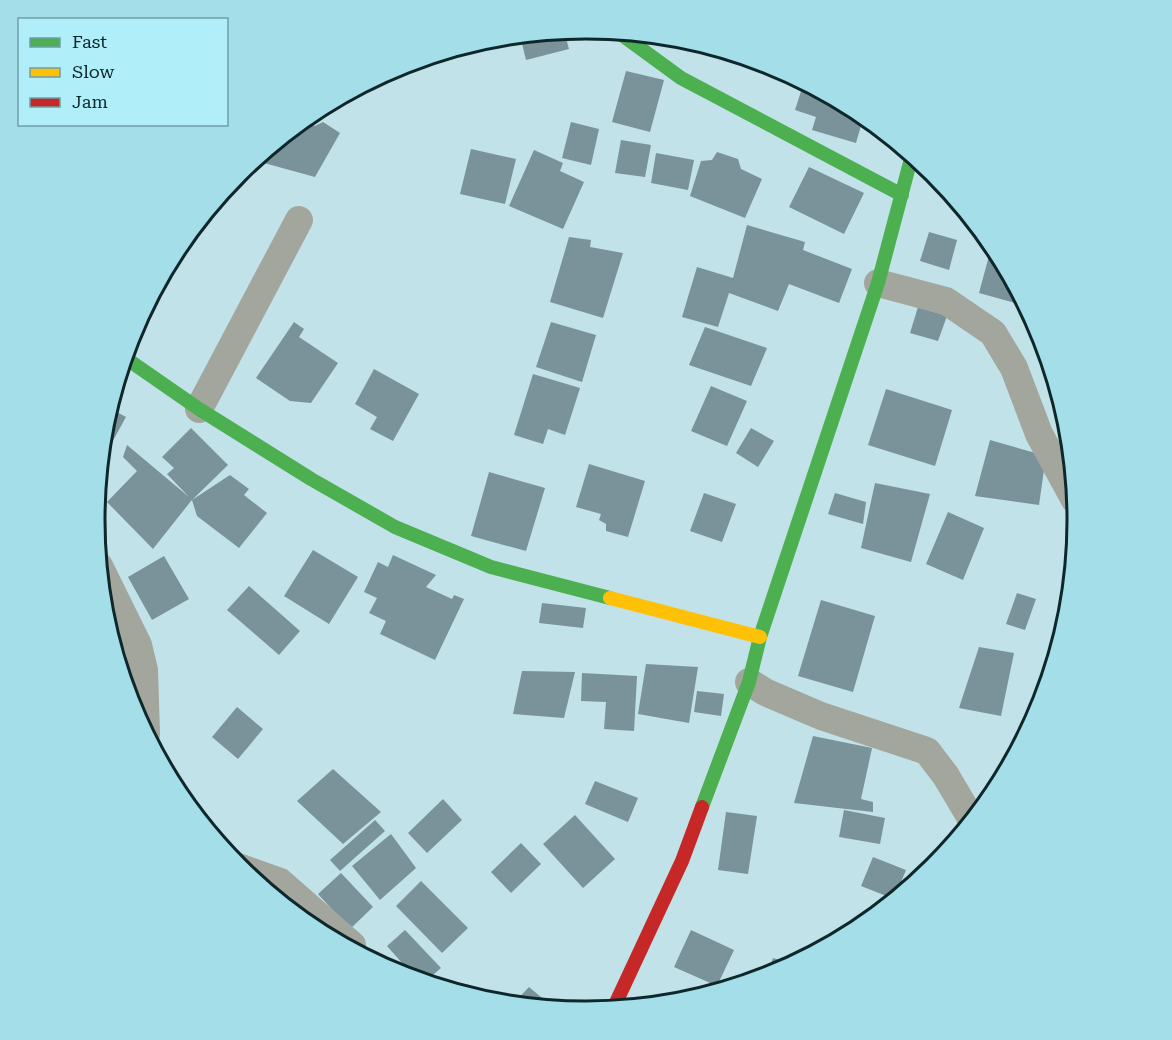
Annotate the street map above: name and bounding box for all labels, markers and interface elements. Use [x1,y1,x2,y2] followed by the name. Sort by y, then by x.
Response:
[18,18,228,126] legend
[72,31,107,52] text: Fast
[72,61,114,82] text: Slow
[72,91,108,112] text: Jam

